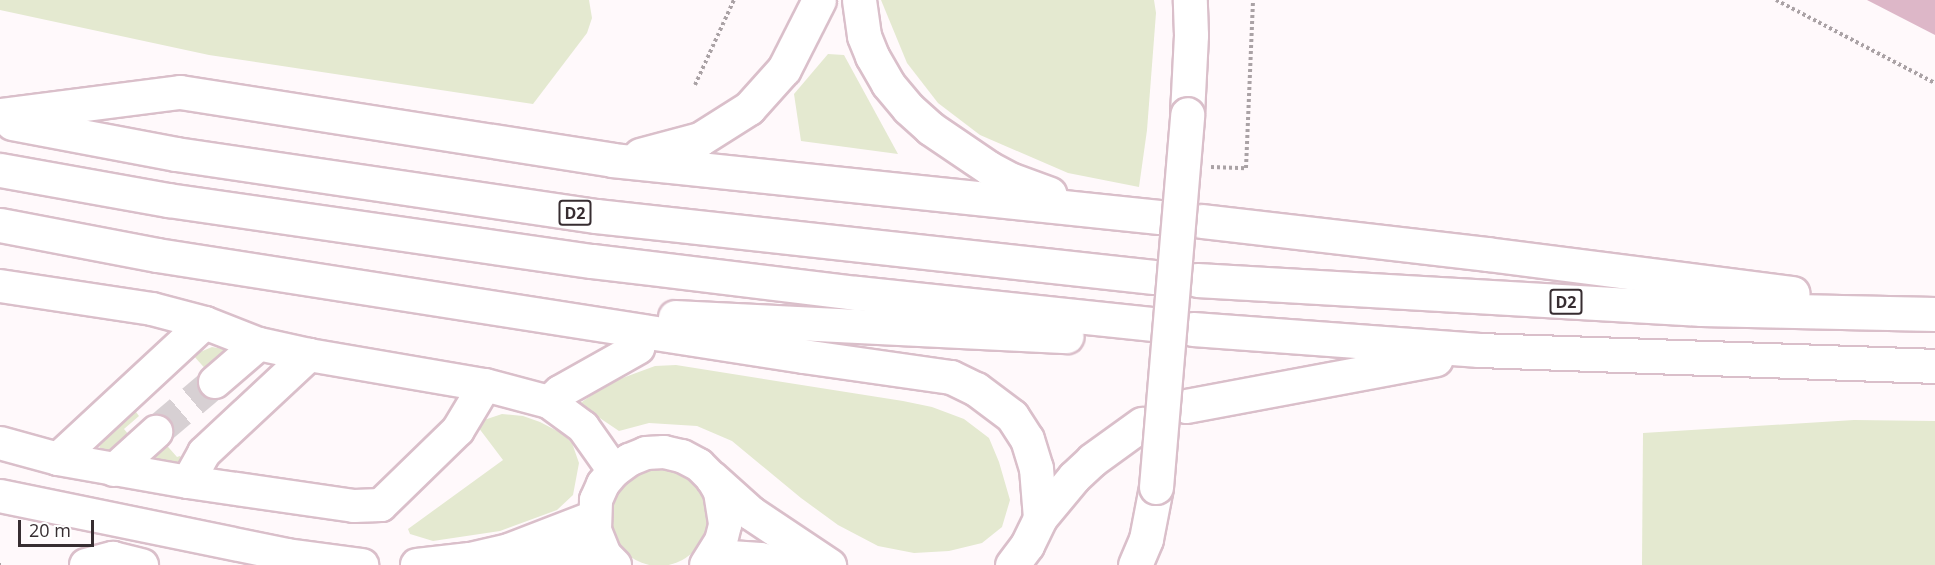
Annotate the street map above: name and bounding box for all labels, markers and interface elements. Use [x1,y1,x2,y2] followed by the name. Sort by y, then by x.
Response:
[558,200,592,226] road number: D2
[1550,289,1582,315] road number: D2
[21,508,98,546] scale bar
[29,518,71,542] text: 20 m

